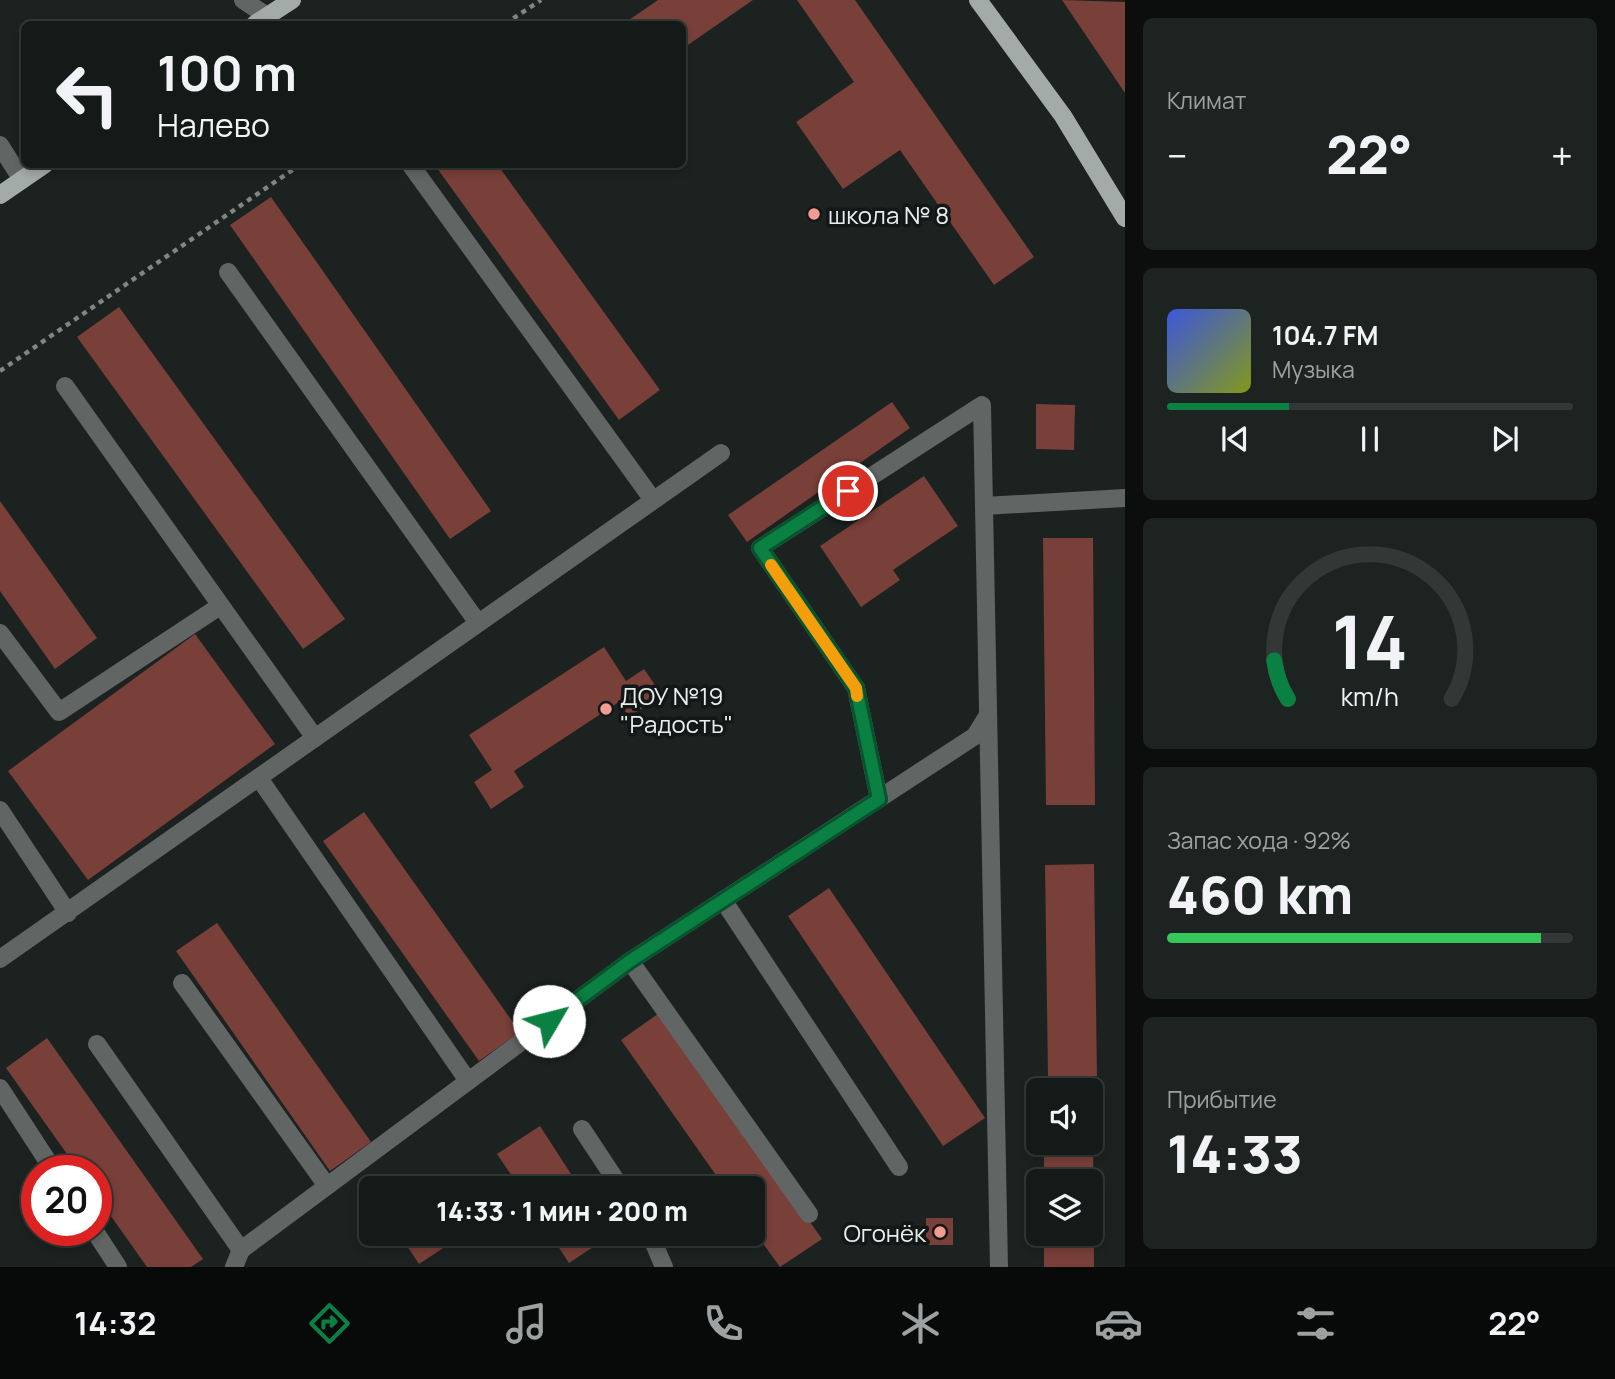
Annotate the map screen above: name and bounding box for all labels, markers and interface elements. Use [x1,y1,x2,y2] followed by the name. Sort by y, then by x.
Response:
[157,39,297,106] text: 100 m
[42,49,133,140] icon: left
[1167,84,1246,116] text: Климат
[157,103,270,147] text: Налево
[1326,119,1412,190] text: 22°
[1167,129,1188,181] text: −
[1551,129,1573,181] text: +
[828,198,949,231] place label: школа № 8
[806,206,822,222] marker: школа № 8
[1272,317,1379,353] text: 104.7 FM
[1272,353,1355,385] text: Музыка
[1216,420,1254,458] icon: previous
[1351,420,1389,458] icon: pause
[1486,420,1524,458] icon: next
[818,461,878,521] pin
[829,472,867,510] icon: arrive
[1332,592,1408,692] text: 14
[620,679,733,740] place label: ДОУ №19 "Радость"
[1341,679,1399,714] text: km/h
[598,701,614,717] marker: ДОУ №19 "Радость"
[1167,824,1351,856] text: Запас хода · 92%
[1167,859,1353,930] text: 460 km
[512,984,586,1058] position arrow
[1026,1078,1103,1246] map controls
[1026,1078,1103,1155] button: sound
[1167,1083,1277,1115] text: Прибытие
[1167,1118,1303,1189] text: 14:33
[21,1155,112,1246] speed limit sign: 20
[1026,1169,1103,1246] button: layers
[436,1193,688,1229] text: 14:33 · 1 мин · 200 m
[843,1216,927,1249] place label: Огонёк
[932,1224,948,1240] marker: Огонёк
[305,1299,354,1348] icon: directions
[502,1299,551,1348] icon: music
[699,1299,748,1348] icon: phone
[896,1299,945,1348] icon: climate
[1094,1299,1143,1348] icon: car
[1291,1299,1340,1348] icon: filters
[74,1301,156,1345] text: 14:32
[1488,1301,1541,1345] text: 22°

